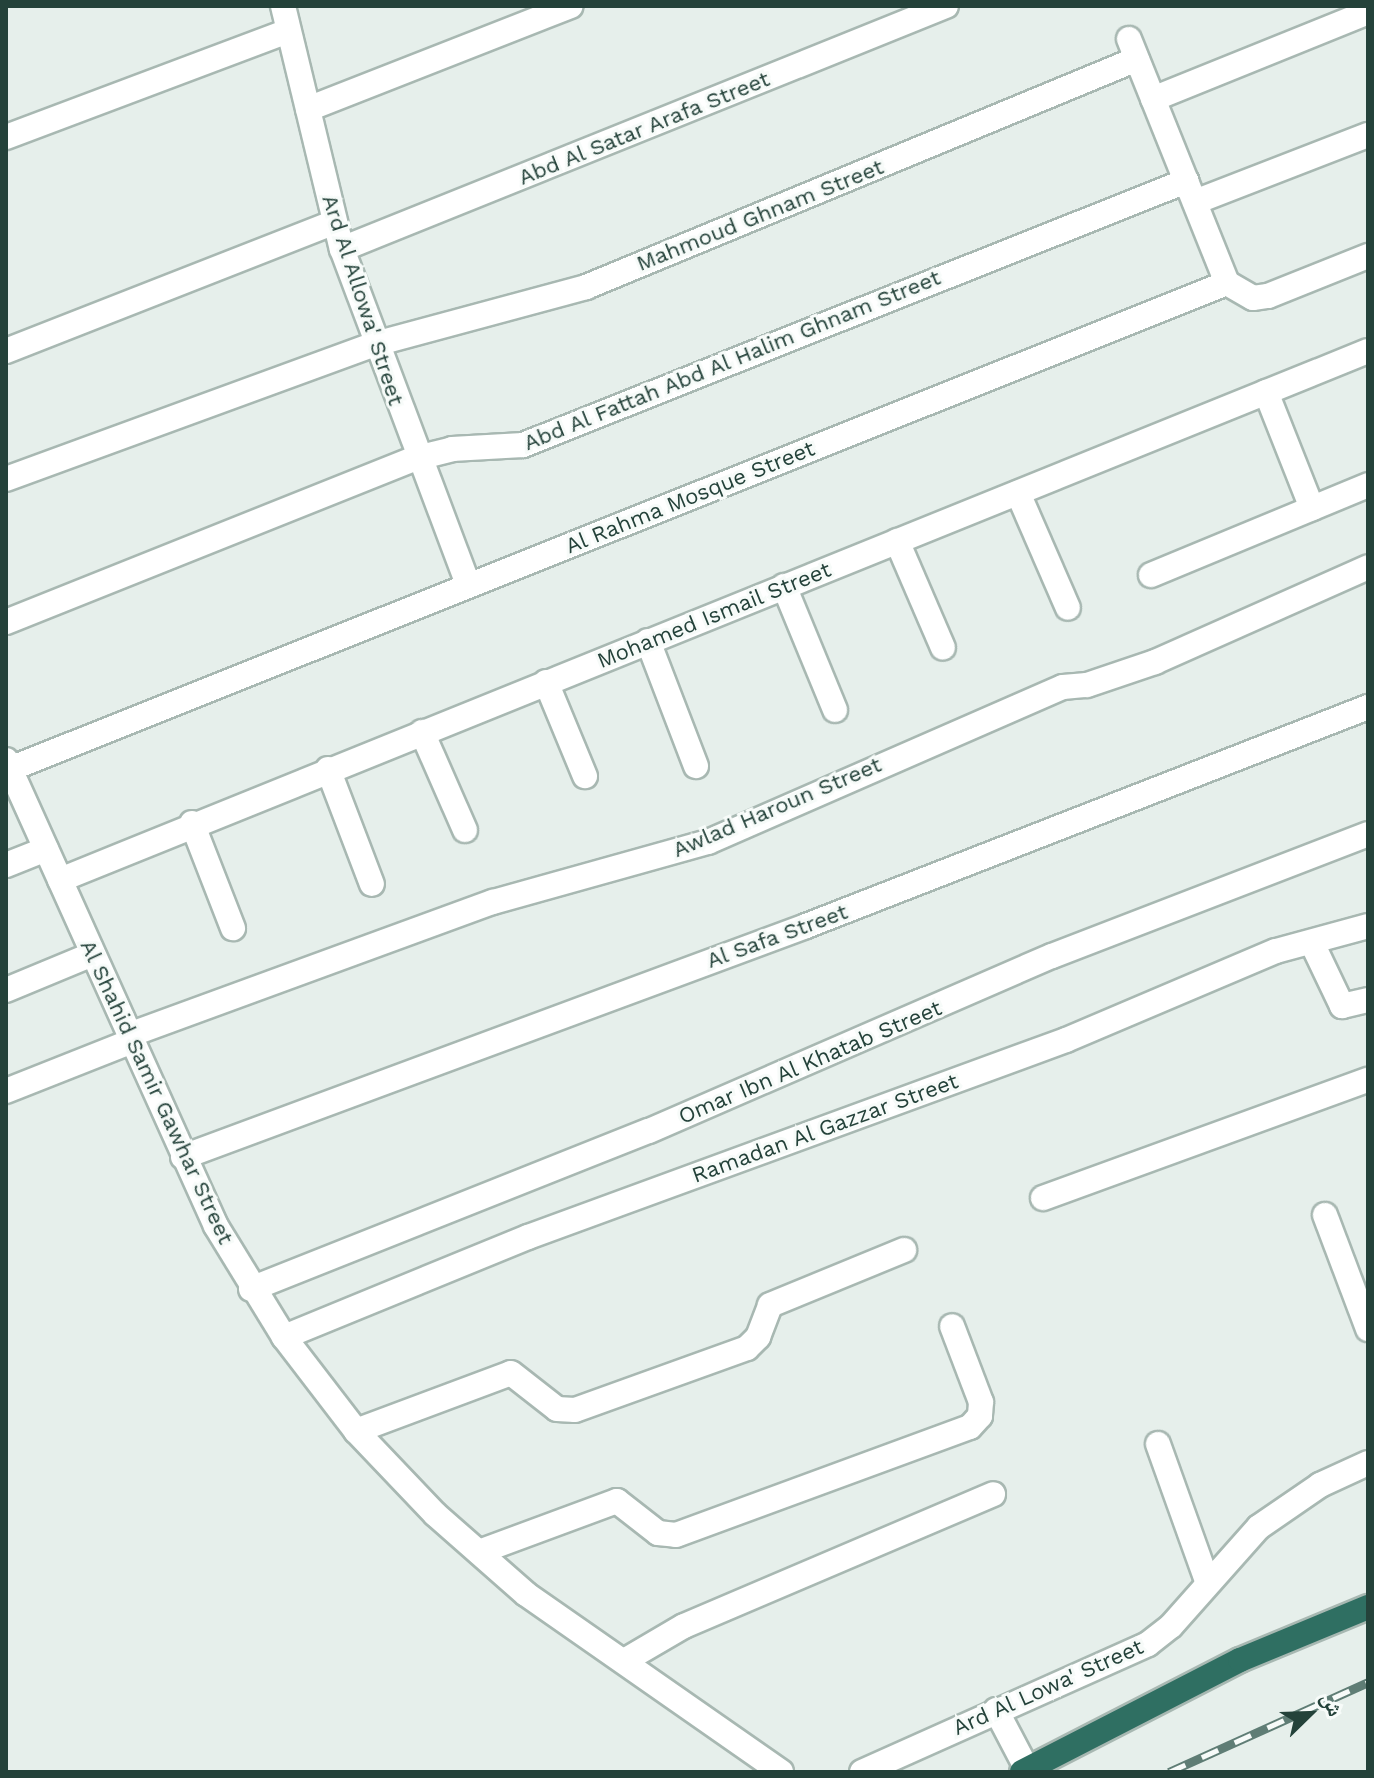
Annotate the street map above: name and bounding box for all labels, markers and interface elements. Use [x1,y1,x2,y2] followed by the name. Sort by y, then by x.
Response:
[513,65,775,191] street label: Abd Al Satar Arafa Street
[633,153,887,277] street label: Mahmoud Ghnam Street
[316,190,410,410] street label: Ard Al Allowa' Street
[518,263,946,457] street label: Abd Al Fattah Abd Al Halim Ghnam Street
[561,435,819,559] street label: Al Rahma Mosque Street
[593,556,835,674] street label: Mohamed Ismail Street
[669,751,885,863] street label: Awlad Haroun Street
[702,898,852,974] street label: Al Safa Street
[74,935,240,1249] street label: Al Shahid Samir Gawhar Street
[673,994,947,1130] street label: Omar Ibn Al Khatab Street
[687,1067,963,1189] street label: Ramadan Al Gazzar Street
[948,1633,1148,1741] street label: Ard Al Lowa' Street
[1270,1674,1350,1754] north arrow
[1316,1689,1349,1720] text: ش

